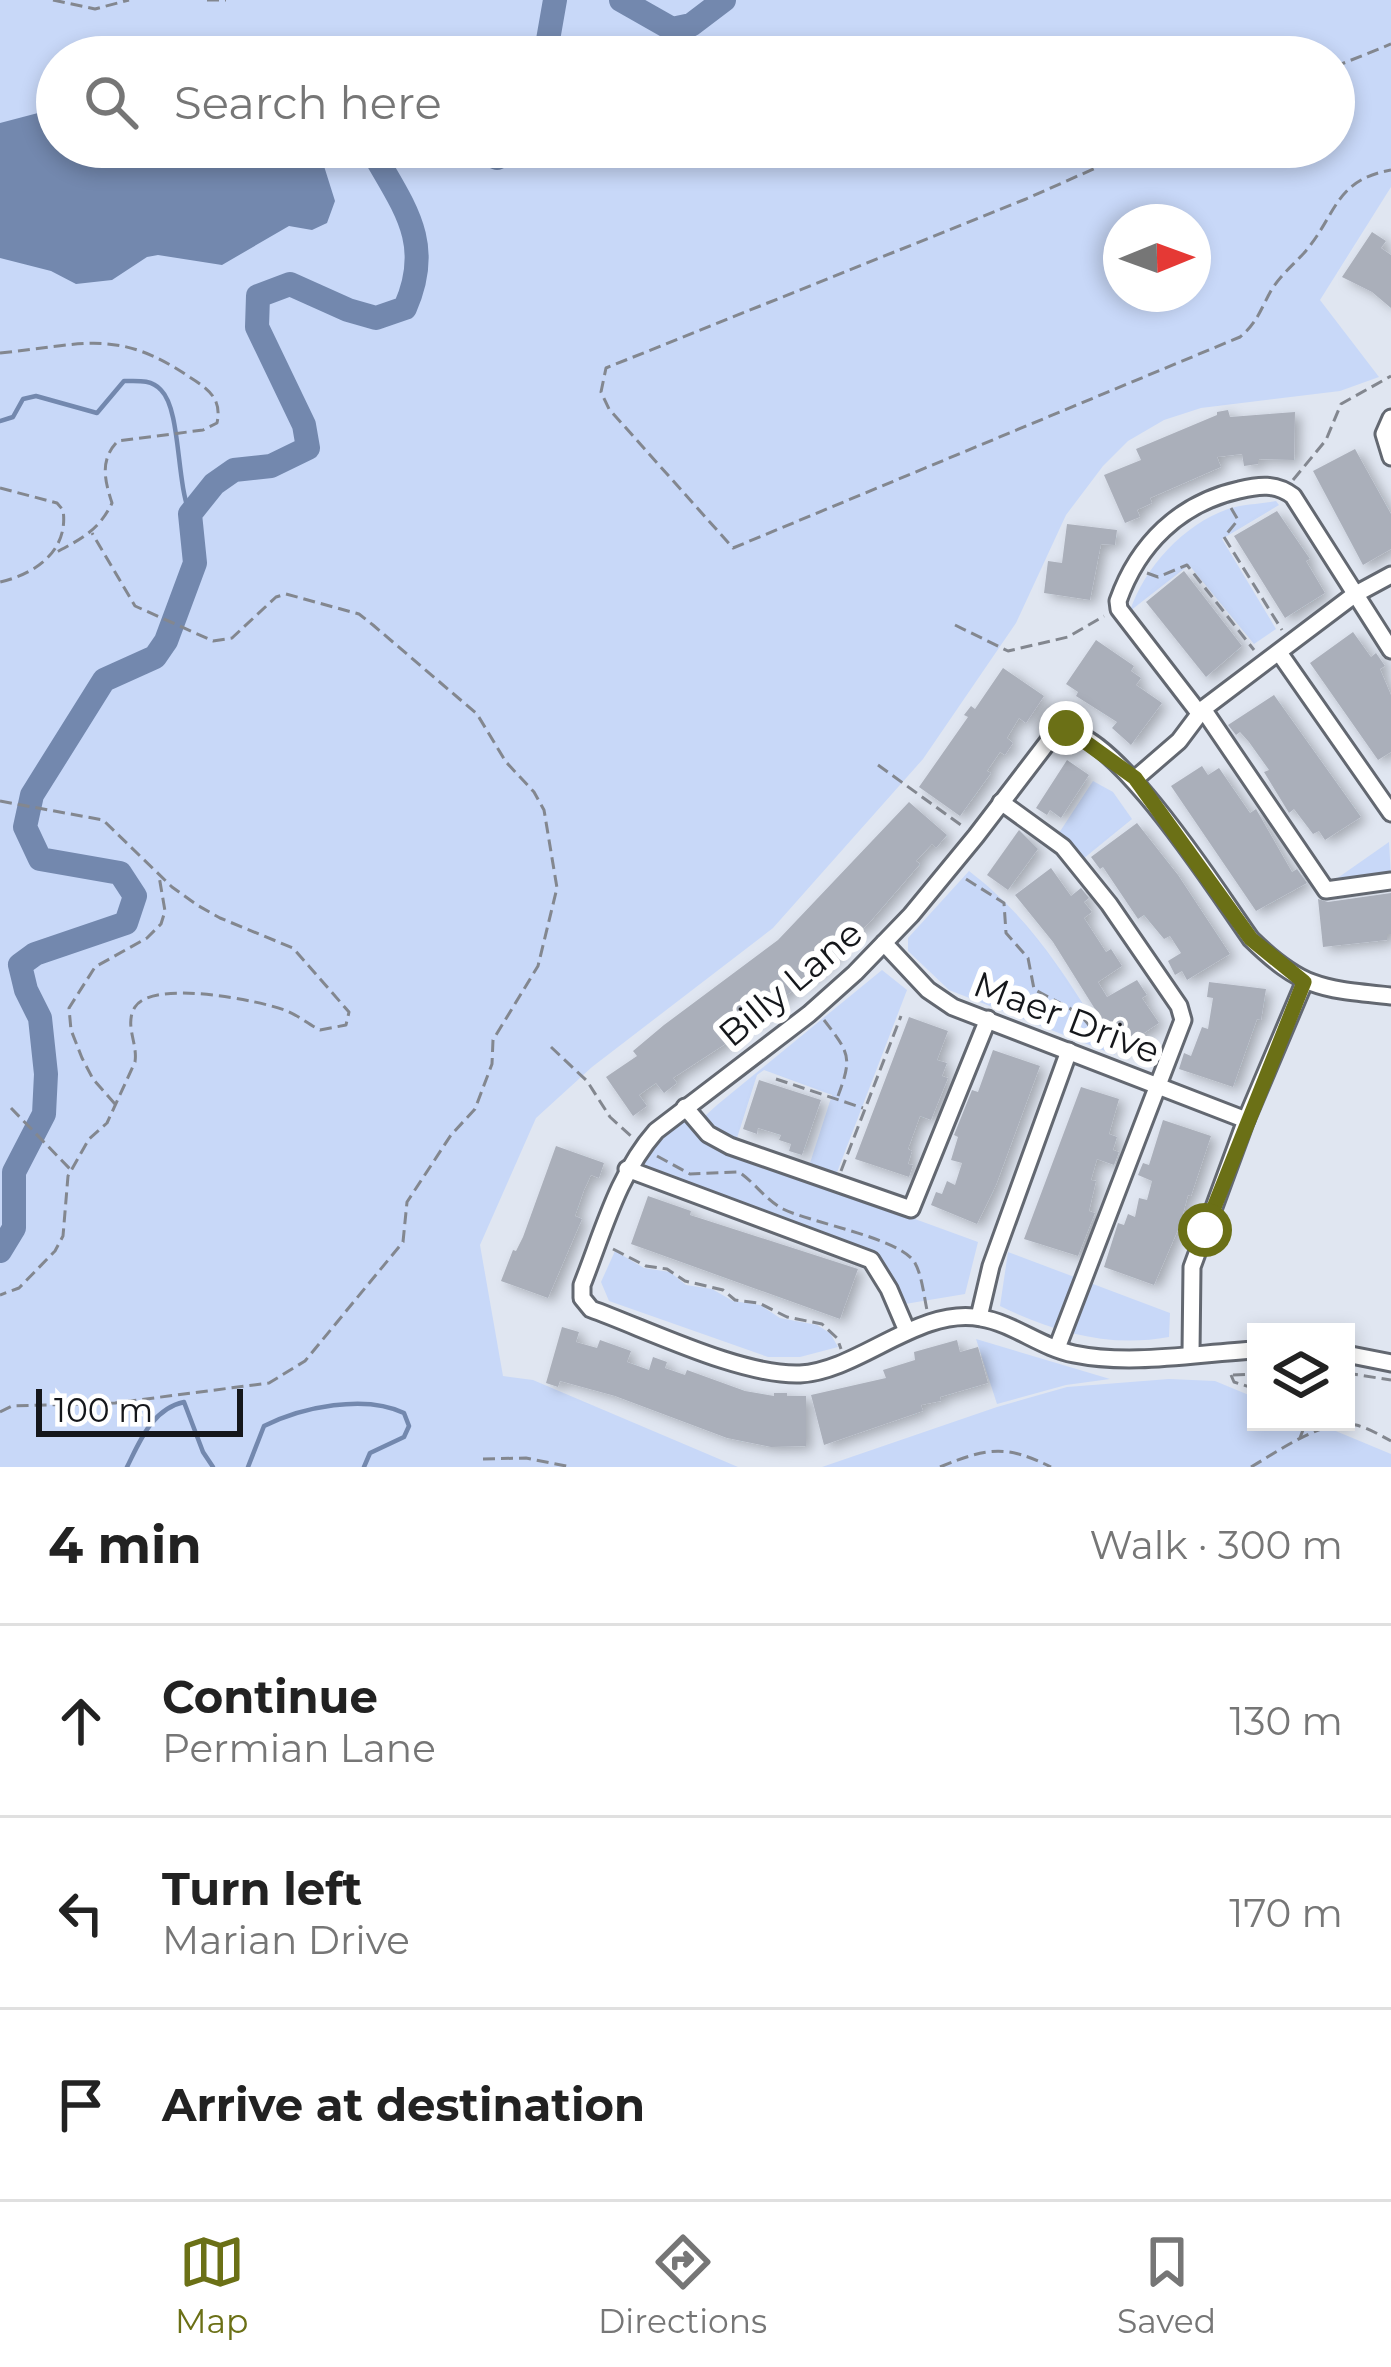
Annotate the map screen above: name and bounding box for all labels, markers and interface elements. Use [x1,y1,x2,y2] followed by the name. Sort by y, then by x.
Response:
[36,36,1355,168] search box
[78,69,144,135] icon: search
[174,75,442,130] text: Search here
[1103,204,1211,312] north arrow
[1039,701,1093,755] route end
[709,910,871,1056] street label: Billy Lane
[968,961,1166,1073] street label: Maer Drive
[1178,1203,1232,1257] route start
[1247,1323,1355,1431] map controls
[1247,1323,1355,1431] button: layers
[36,1383,243,1436] scale bar
[54,1390,153,1430] text: 100 m
[48,1514,202,1576] text: 4 min
[1089,1521,1343,1569] text: Walk · 300 m
[162,1669,378,1724] text: Continue
[48,1688,114,1754] icon: ahead
[1230,1697,1343,1745] text: 130 m
[162,1724,436,1772] text: Permian Lane
[162,1861,362,1916] text: Turn left
[48,1880,114,1946] icon: left
[1229,1889,1343,1937] text: 170 m
[162,1916,410,1964] text: Marian Drive
[48,2072,114,2138] icon: arrive
[162,2077,645,2132] text: Arrive at destination
[175,2229,248,2341] tab: Map
[598,2229,767,2341] tab: Directions
[1117,2229,1216,2341] tab: Saved

